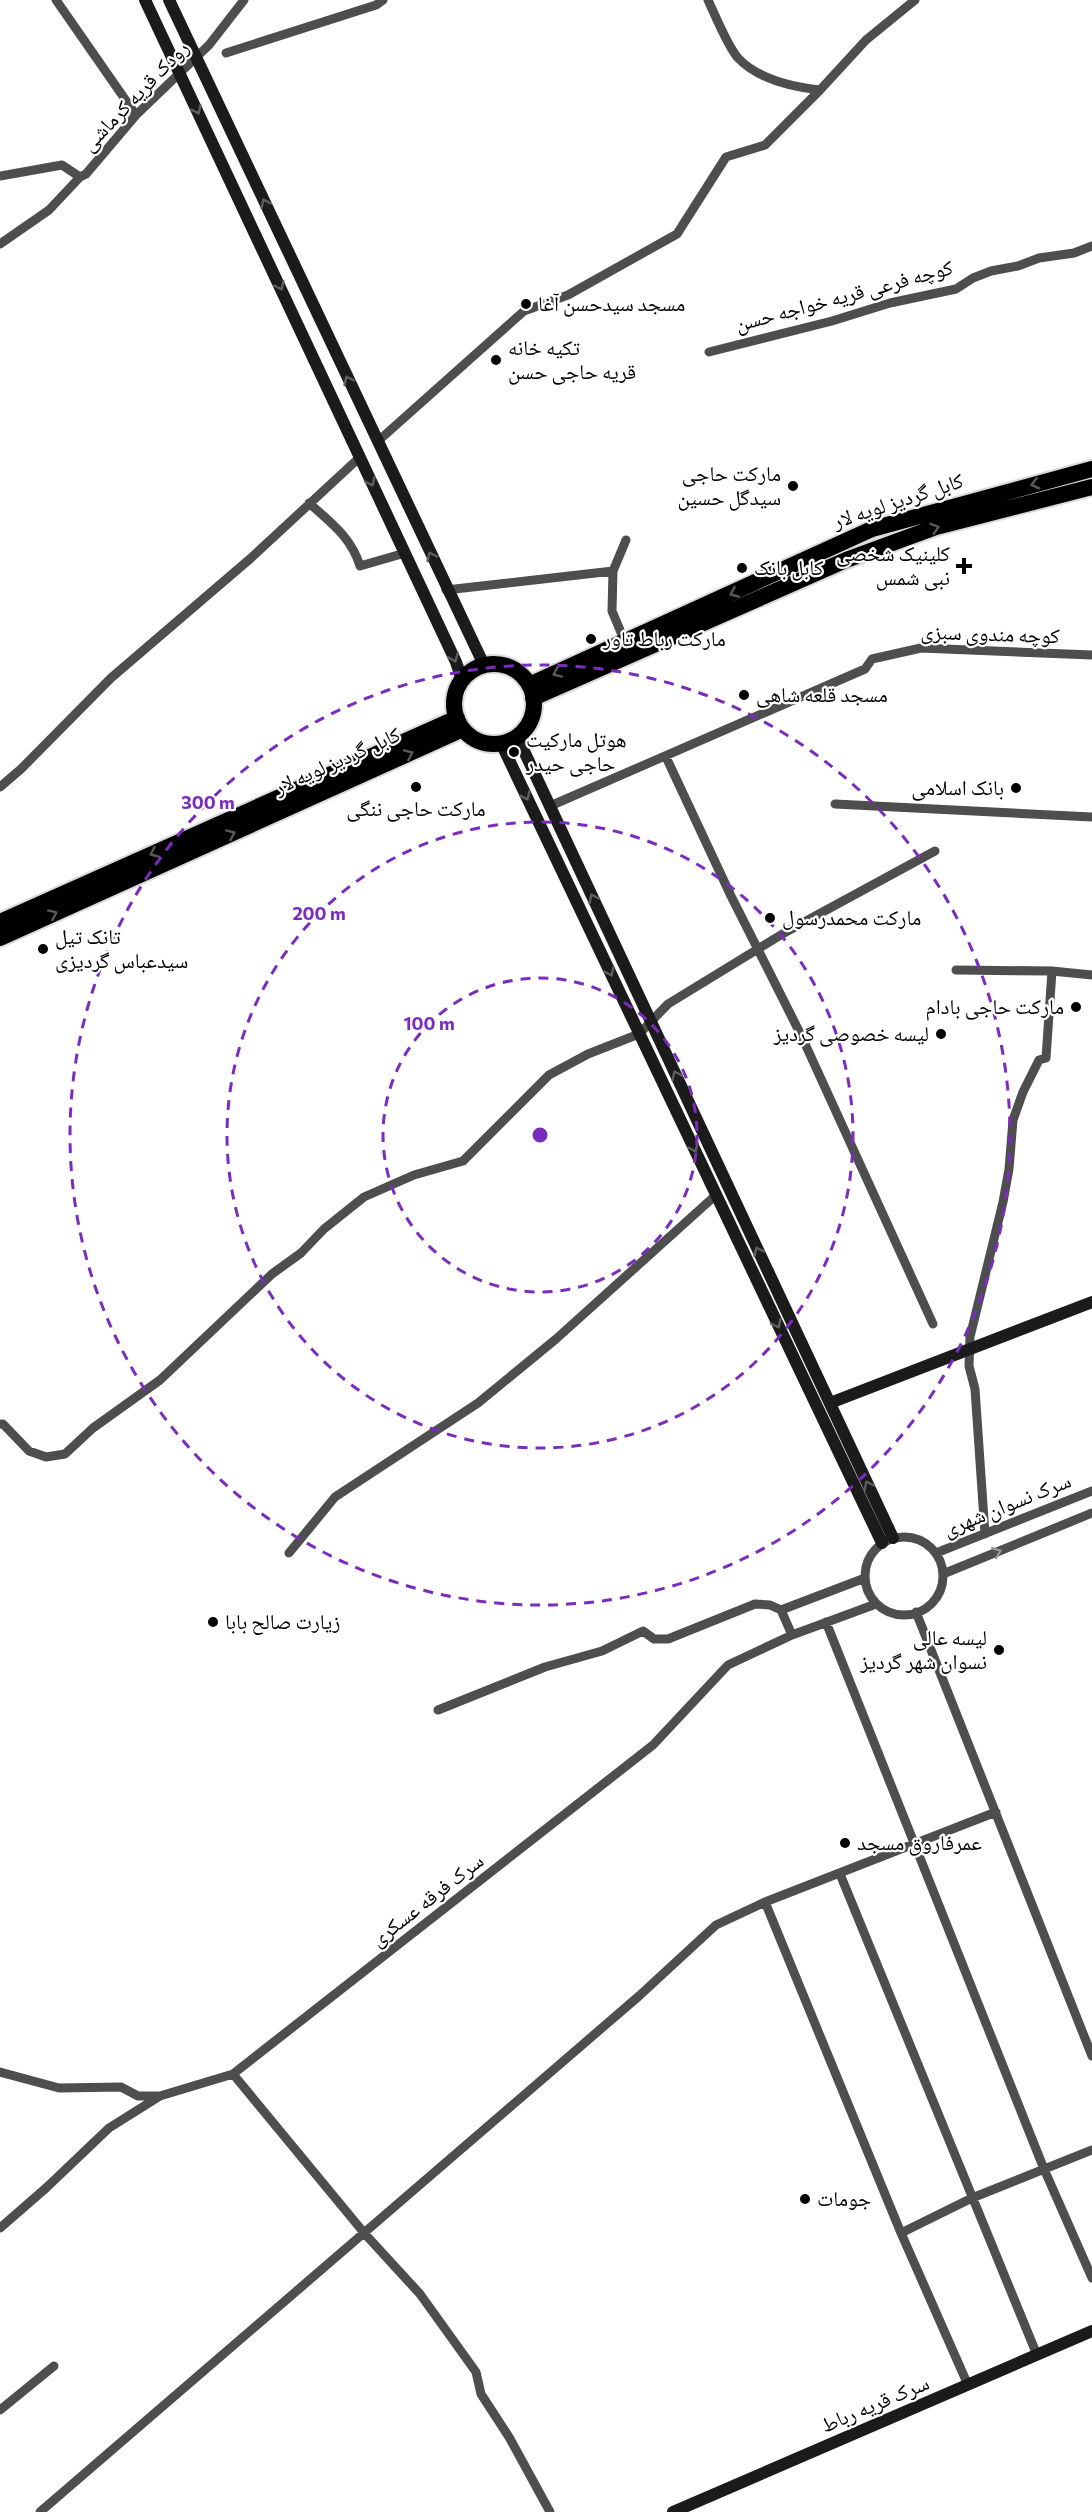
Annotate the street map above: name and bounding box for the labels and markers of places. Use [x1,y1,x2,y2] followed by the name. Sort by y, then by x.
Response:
[538,290,685,317] place label: مسجد سیدحسن آغا
[519,297,533,311] marker: مسجد سیدحسن آغا
[508,334,636,385] place label: تکیه خانه قریه حاجی حسن
[489,353,503,367] marker: تکیه خانه قریه حاجی حسن
[677,460,781,511] place label: مارکت حاجی سیدگل حسین
[786,479,800,493] marker: مارکت حاجی سیدگل حسین
[836,540,950,591] place label: کلینیک شخصی نبی شمس
[754,554,824,581] place label: کابل بانک
[955,557,973,575] marker: کلینیک شخصی نبی شمس
[735,561,749,575] marker: کابل بانک
[602,625,726,651] place label: مارکت رباط تاور
[584,632,598,646] marker: مارکت رباط تاور
[756,681,888,708] place label: مسجد قلعه شاهی
[737,688,751,702] marker: مسجد قلعه شاهی
[525,726,627,777] place label: هوتل مارکیت حاجی حیدر
[507,745,521,759] marker: هوتل مارکیت حاجی حیدر
[911,774,1004,801] place label: بانک اسلامی
[409,780,423,794] marker: مارکت حاجی ننگی
[1009,781,1023,795] marker: بانک اسلامی
[346,795,486,822] place label: مارکت حاجی ننگی
[782,904,921,930] place label: مارکت محمدرسول
[763,911,777,925] marker: مارکت محمدرسول
[55,923,188,974] place label: تانک تیل سیدعباس گردیزی
[36,942,50,956] marker: تانک تیل سیدعباس گردیزی
[926,993,1064,1021] place label: مارکت حاجی بادام
[1069,1000,1083,1014] marker: مارکت حاجی بادام
[772,1020,929,1047] place label: لیسه خصوصی گردیز
[934,1027,948,1041] marker: لیسه خصوصی گردیز
[530,1125,550,1145] centre of rings
[225,1608,340,1635] place label: زیارت صالح بابا
[206,1615,220,1629] marker: زیارت صالح بابا
[859,1624,987,1674] place label: لیسه عالی نسوان شهر گردیز
[992,1643,1006,1657] marker: لیسه عالی نسوان شهر گردیز
[857,1829,982,1856] place label: عمرفاروق مسجد
[838,1836,852,1850] marker: عمرفاروق مسجد
[817,2185,871,2210] place label: جومات
[798,2192,812,2206] marker: جومات

